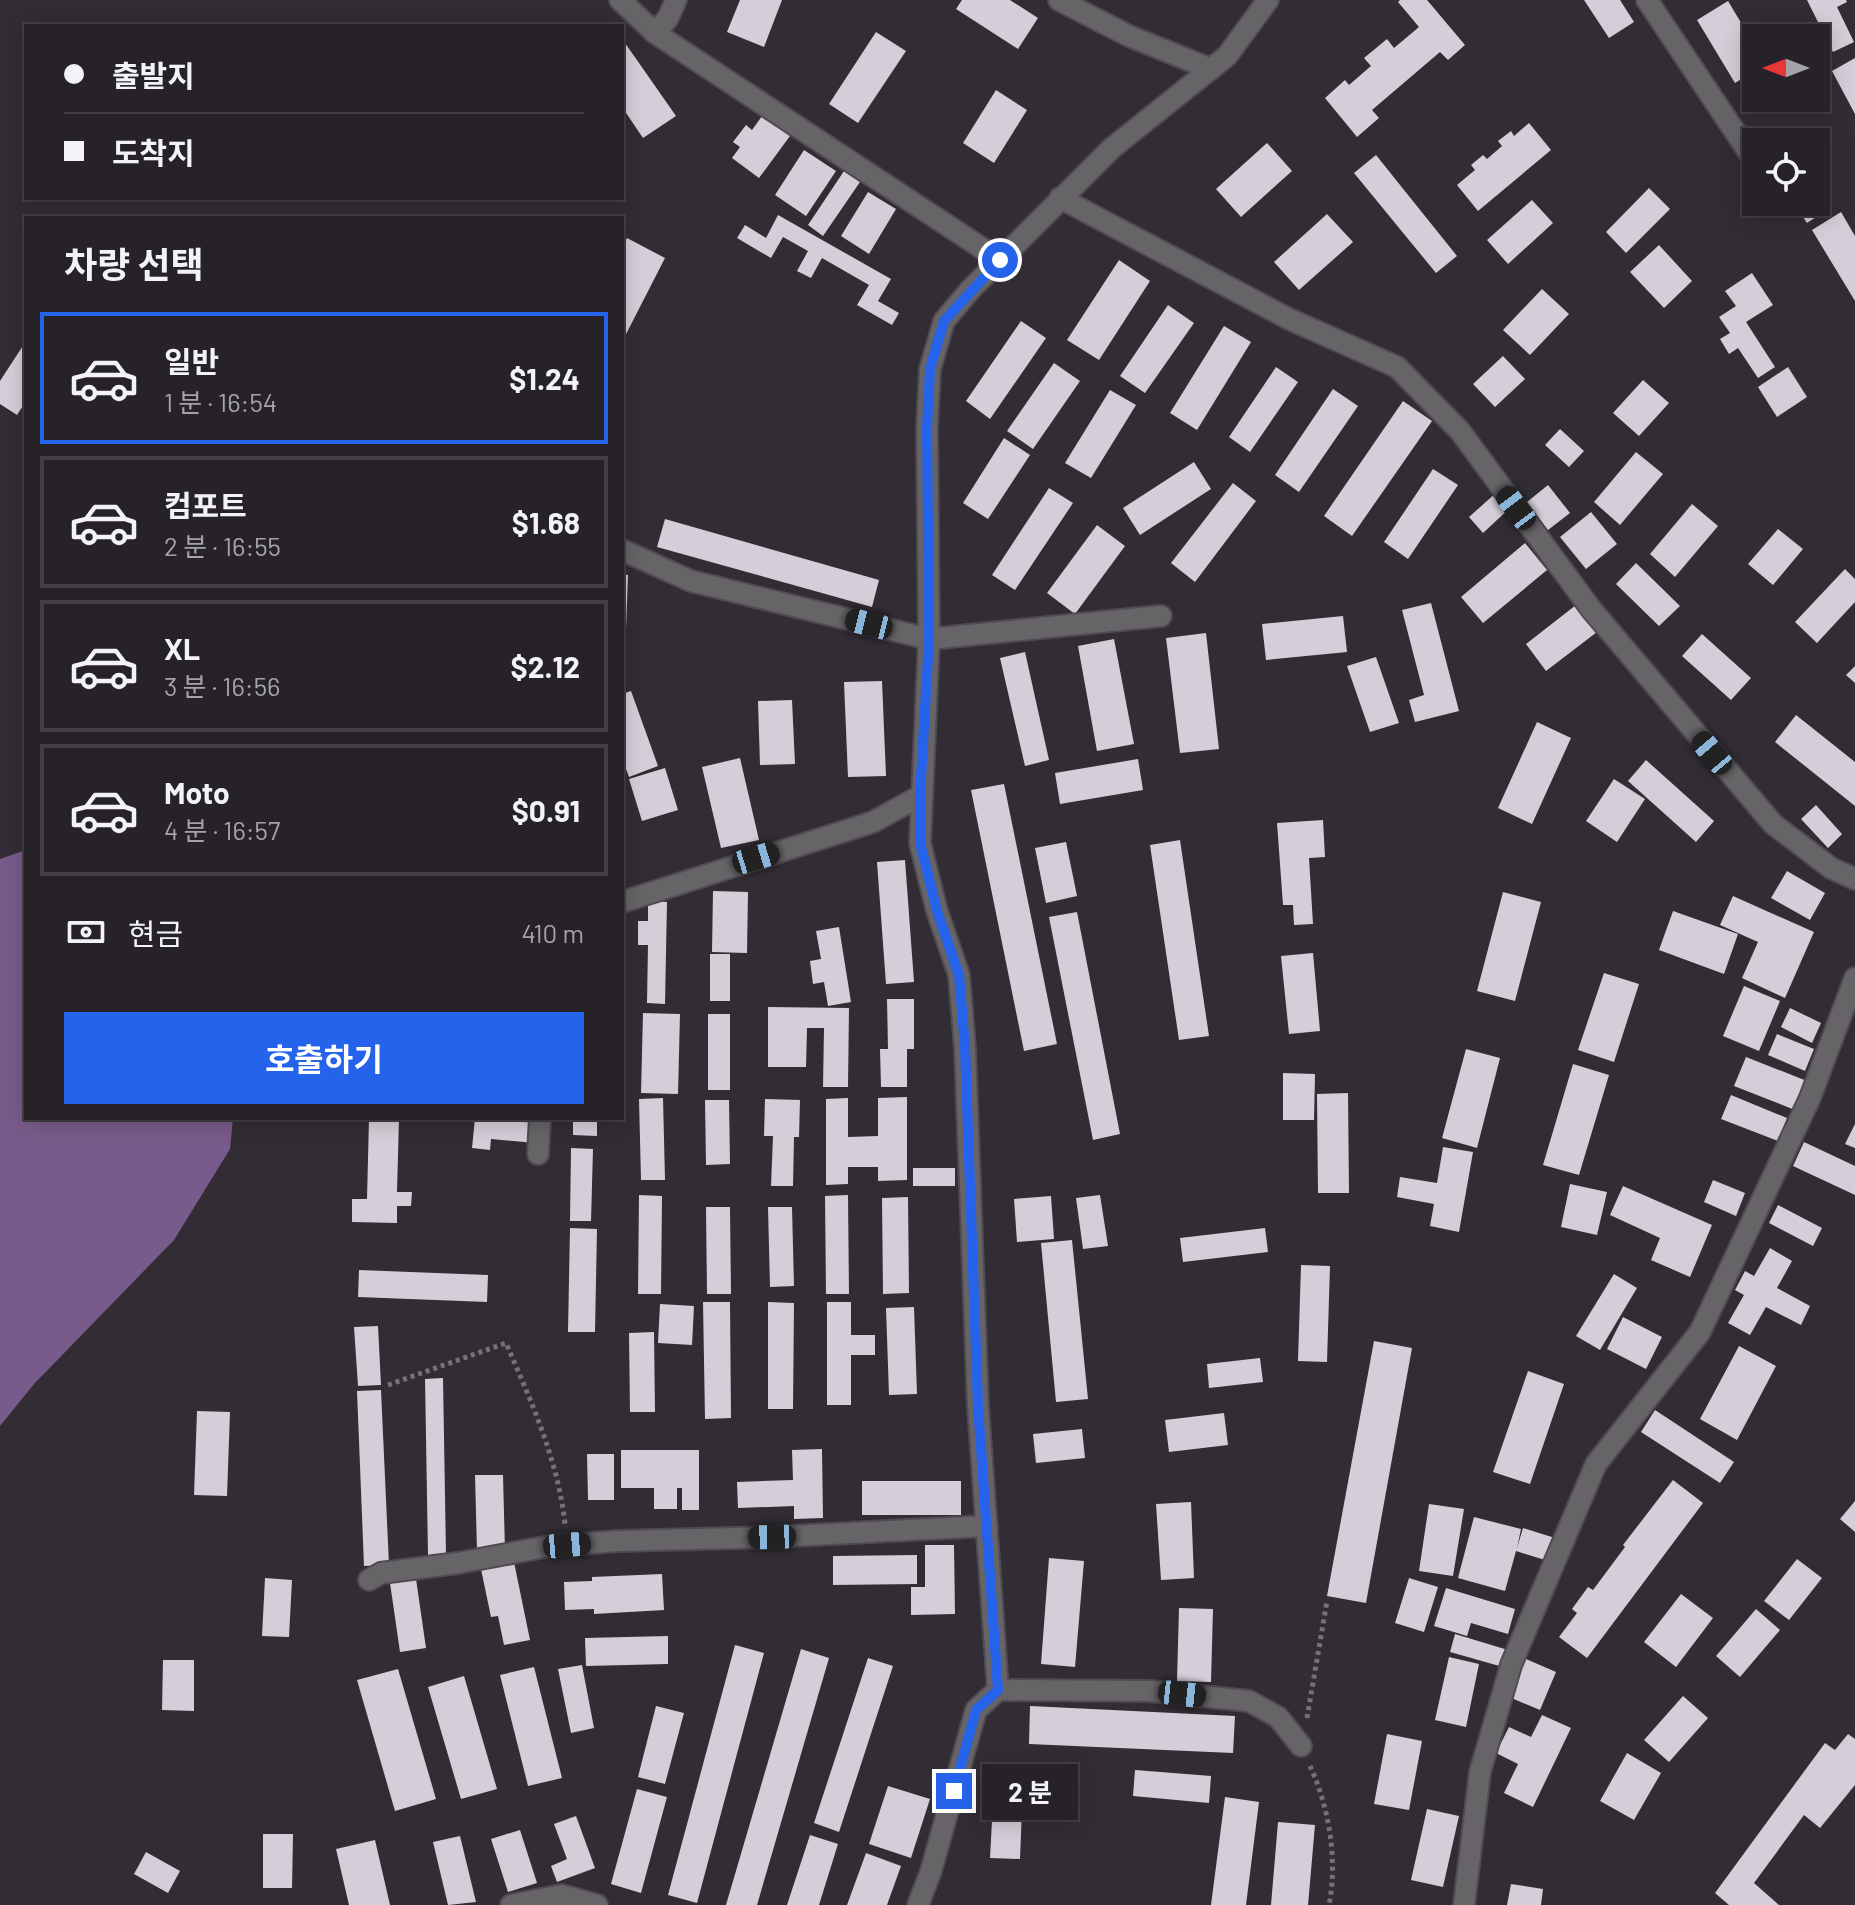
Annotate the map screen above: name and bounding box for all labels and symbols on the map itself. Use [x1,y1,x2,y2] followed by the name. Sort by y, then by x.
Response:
[1742,24,1830,112] north arrow
[982,242,1018,278] route start
[1492,482,1540,534] car
[843,607,895,641] car
[1687,727,1737,779] car
[730,840,782,876] car
[748,1525,796,1549] car
[542,1531,592,1559] car
[1157,1680,1207,1708] car
[982,1763,1078,1819] callout: 2 분
[936,1773,972,1809] route end

